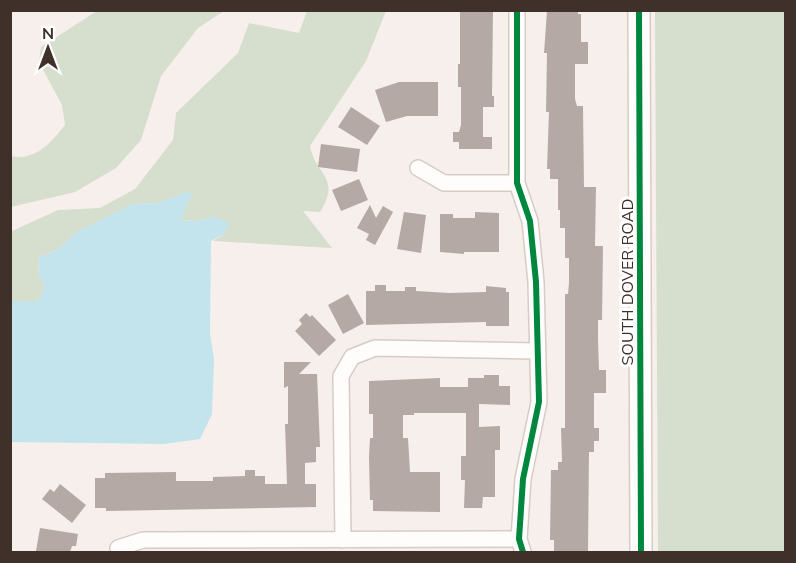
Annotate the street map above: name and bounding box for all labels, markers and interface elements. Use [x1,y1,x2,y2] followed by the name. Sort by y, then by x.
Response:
[18,18,78,78] north arrow
[42,23,54,43] text: N
[617,199,637,365] street label: SOUTH DOVER ROAD

